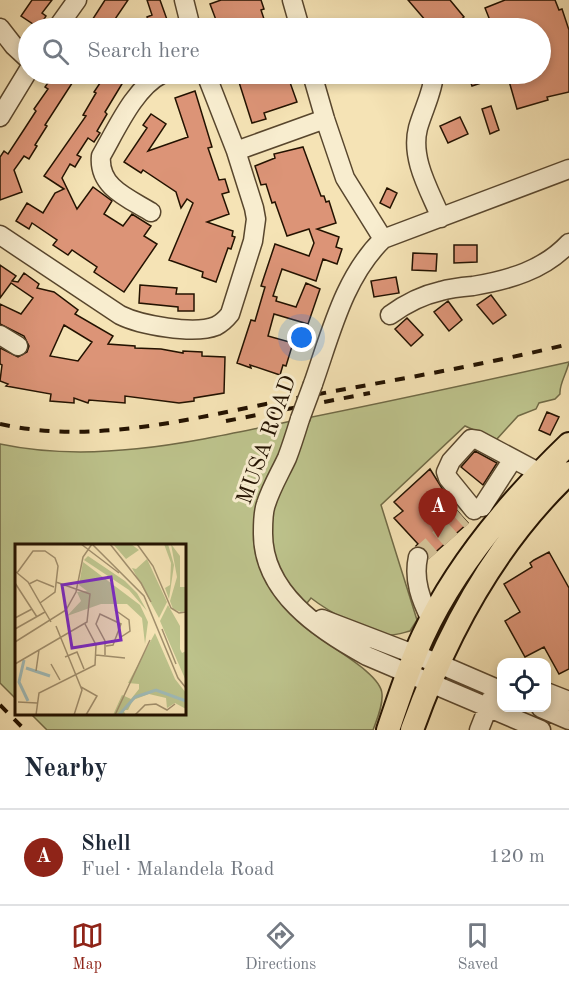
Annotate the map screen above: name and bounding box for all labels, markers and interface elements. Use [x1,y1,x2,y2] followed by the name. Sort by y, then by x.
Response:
[18,18,551,84] search box
[39,35,72,68] icon: search
[87,40,200,62] text: Search here
[287,323,316,352] your location
[233,373,301,507] street label: MUSA ROAD
[418,488,458,538] pin: A
[15,544,186,715] inset map
[497,658,551,712] map controls
[497,658,551,712] button: locate
[24,756,108,782] text: Nearby
[81,833,131,855] text: Shell
[36,847,51,867] text: A
[489,847,545,867] text: 120 m
[81,860,274,880] text: Fuel · Malandela Road
[71,919,104,975] tab: Map
[245,919,316,975] tab: Directions
[458,919,498,975] tab: Saved

